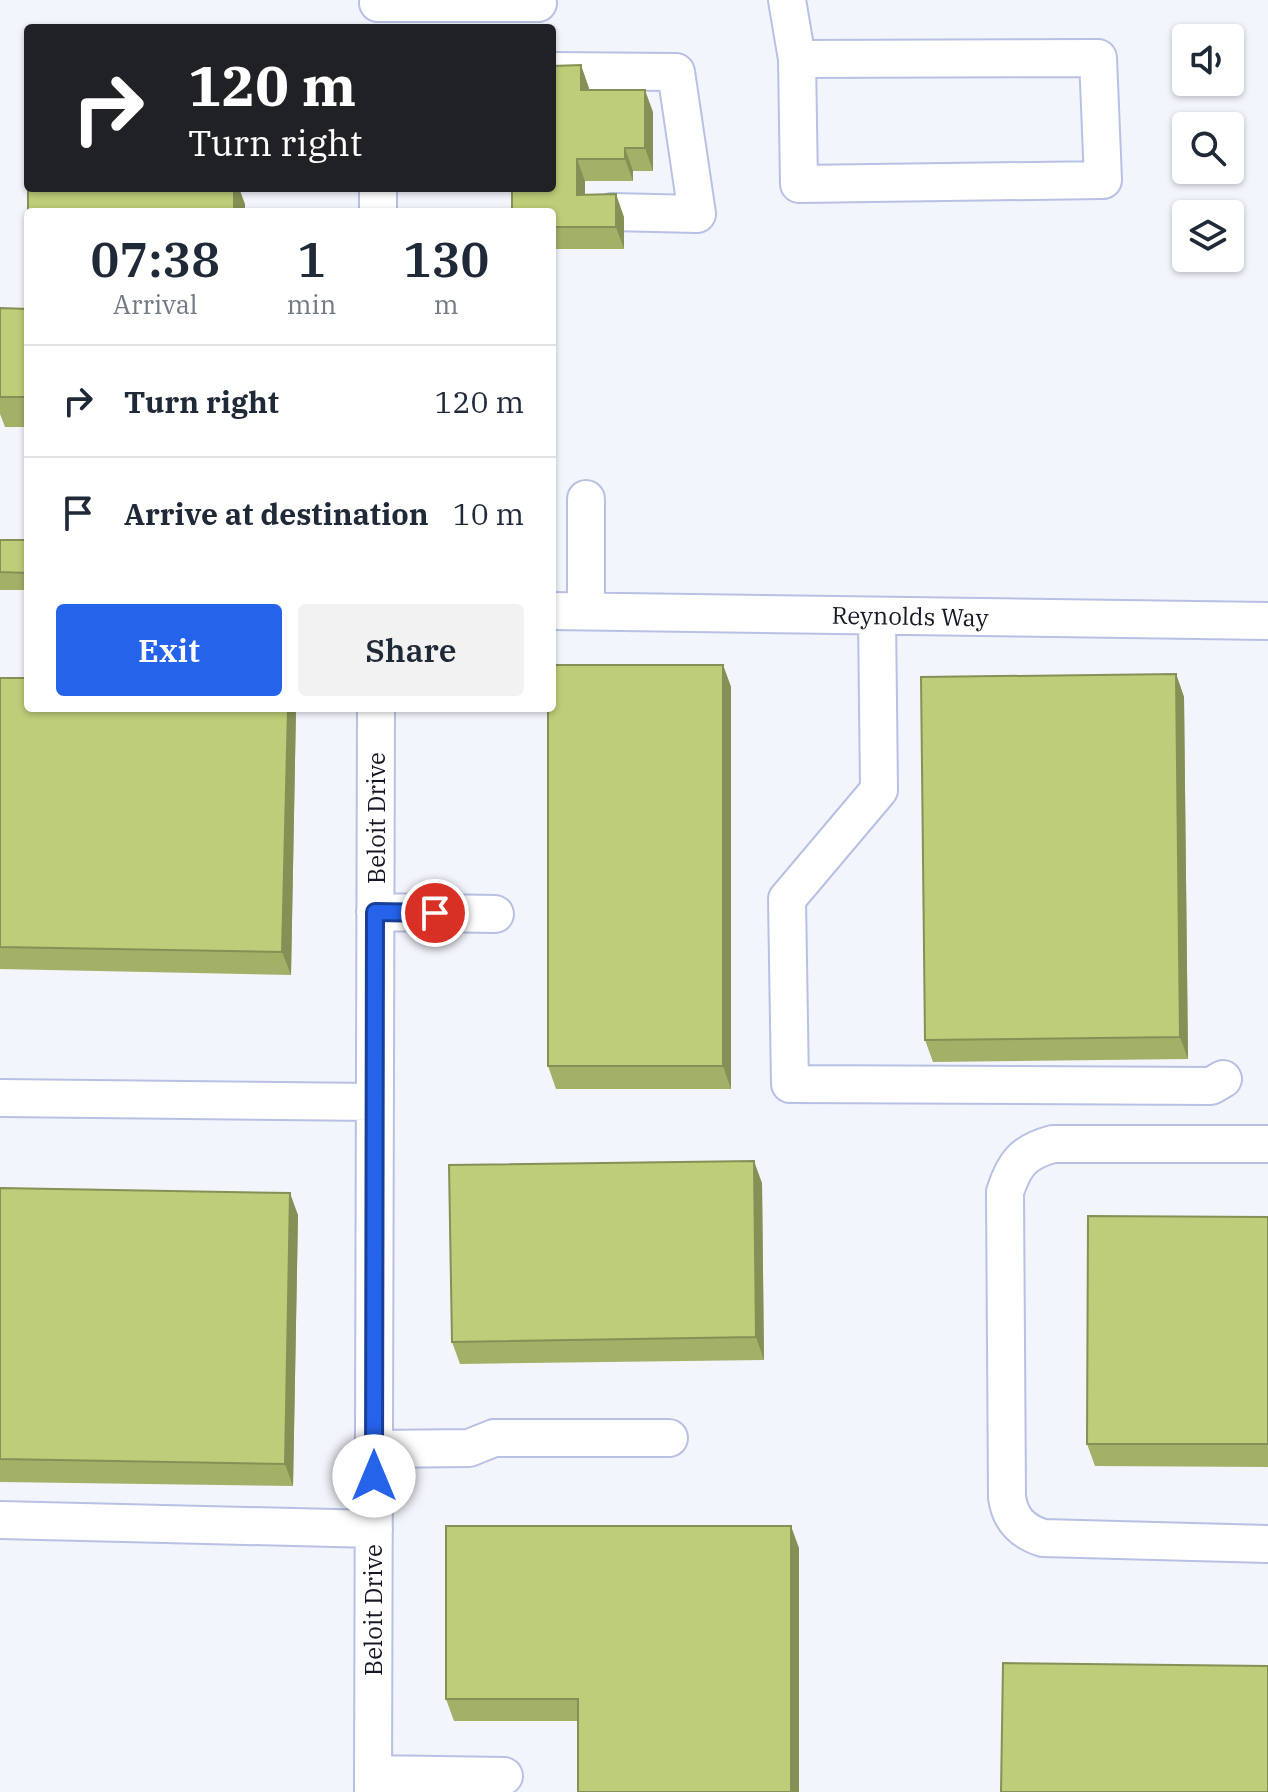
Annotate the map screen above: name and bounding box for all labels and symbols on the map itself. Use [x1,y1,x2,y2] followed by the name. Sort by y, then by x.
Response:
[831,599,989,633] street label: Reynolds Way
[360,752,392,884] street label: Beloit Drive
[401,879,469,947] pin
[332,1434,416,1518] position arrow
[357,1544,389,1676] street label: Beloit Drive

